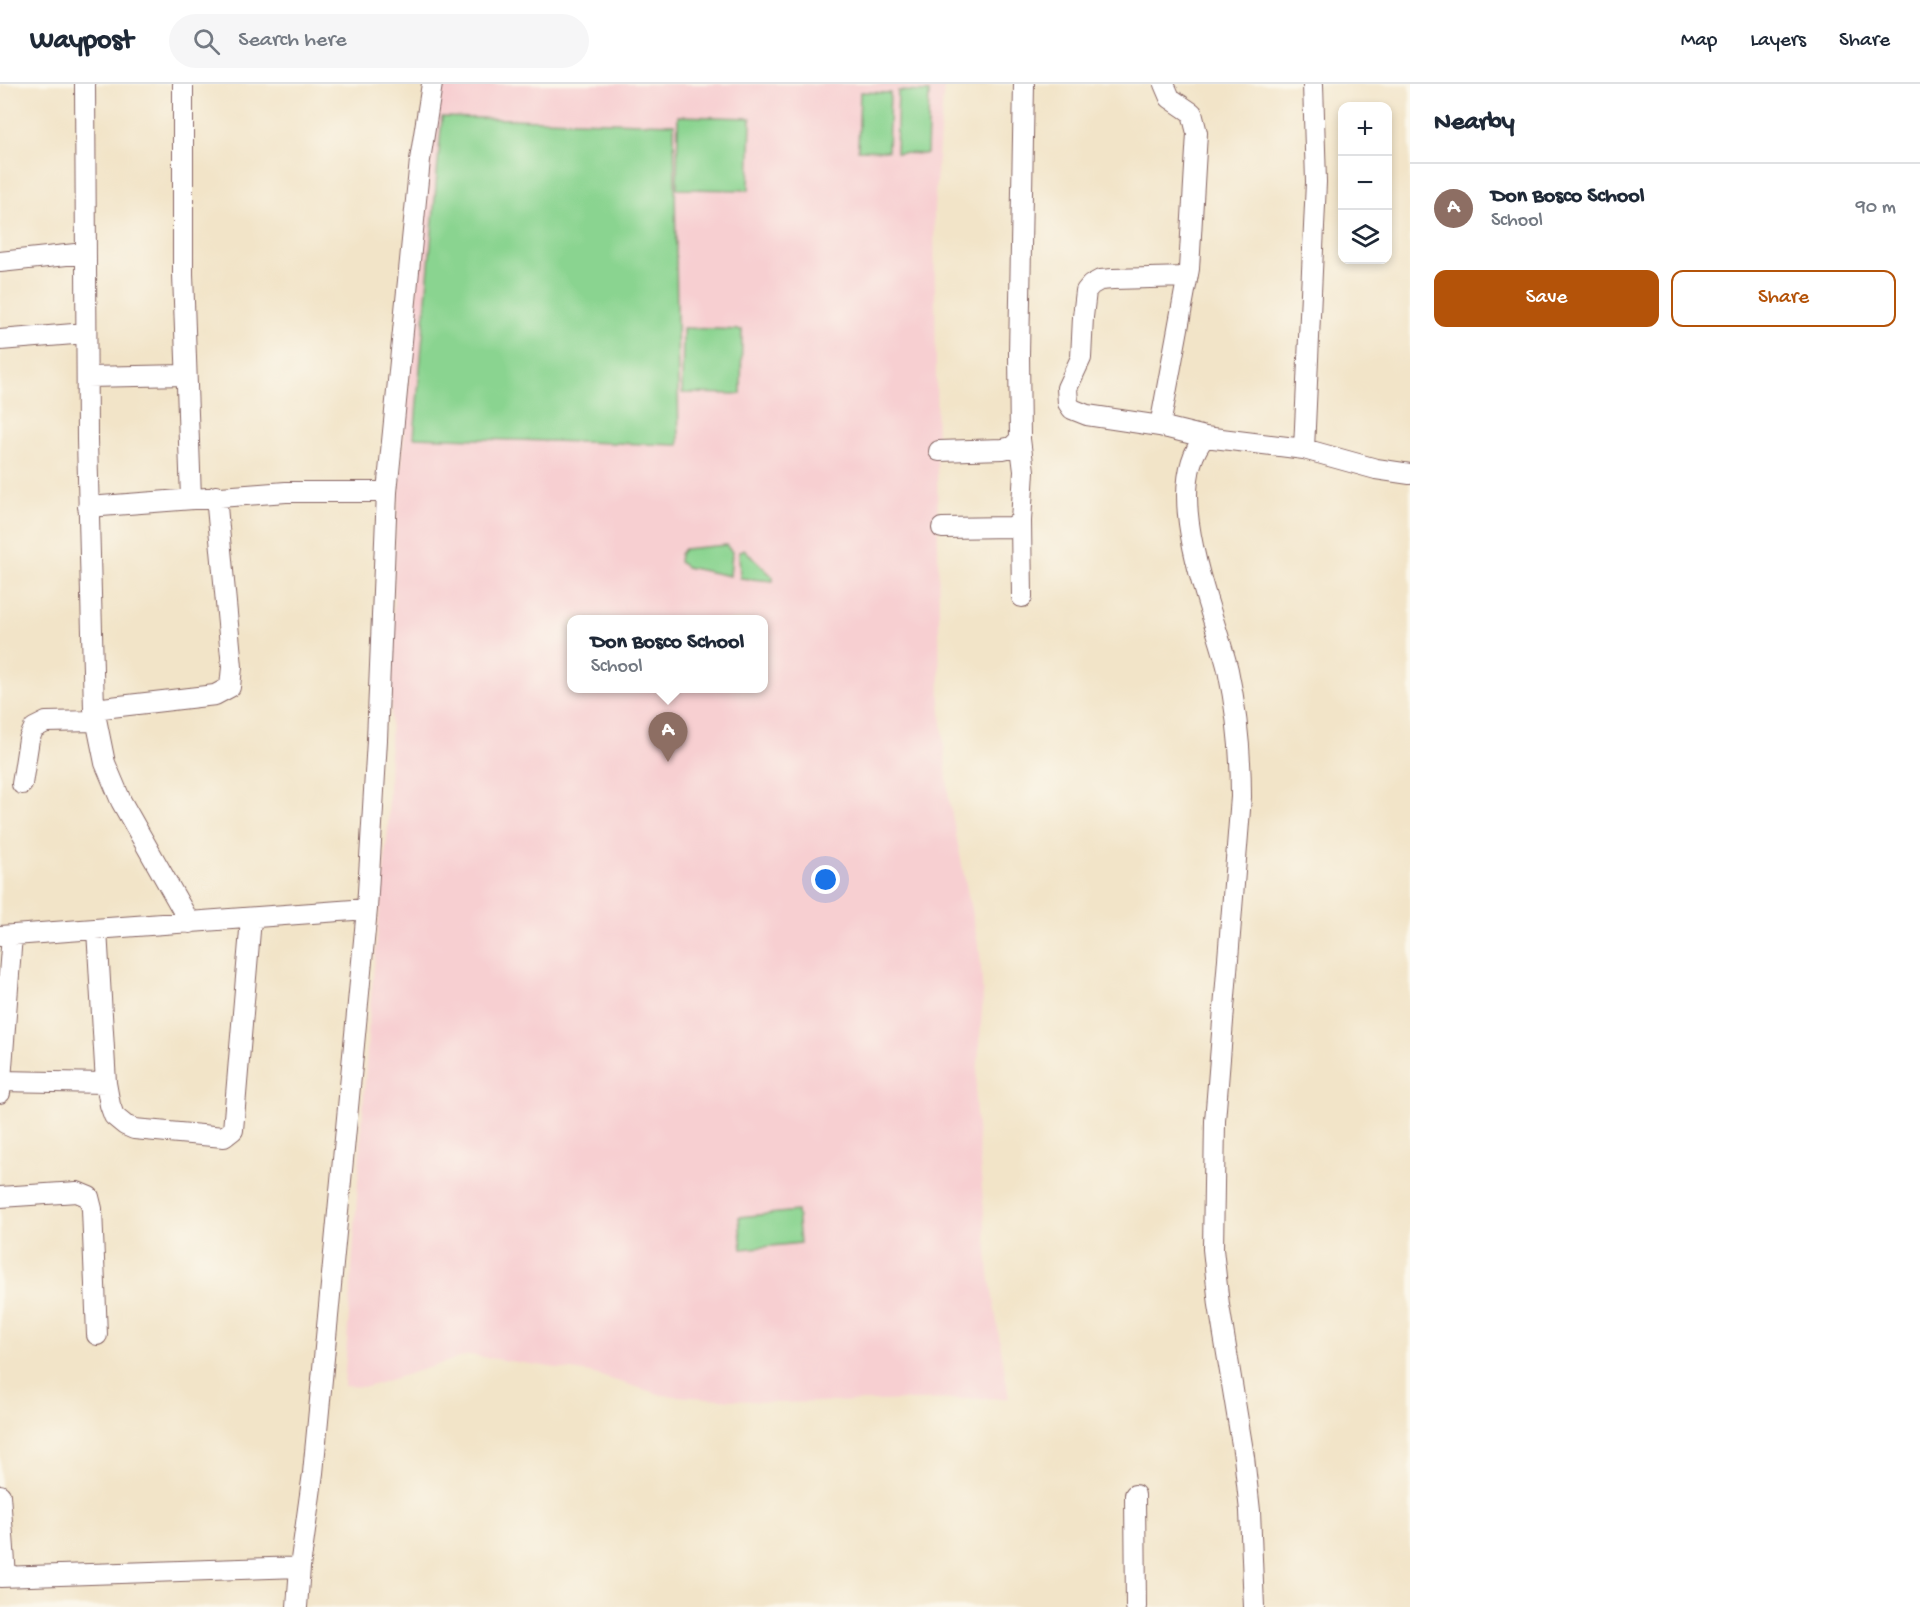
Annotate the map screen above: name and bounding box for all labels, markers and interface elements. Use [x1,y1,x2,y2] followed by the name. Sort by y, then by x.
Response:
[169,14,589,68] search box
[30,25,133,58] text: Waypost
[190,25,223,58] icon: search
[238,28,347,54] text: Search here
[1681,29,1717,54] text: Map
[1750,29,1806,54] text: Layers
[1839,29,1890,54] text: Share
[1338,102,1392,264] map controls
[1338,102,1392,156] button: +
[1434,108,1515,139] text: Nearby
[1338,156,1392,210] button: −
[1491,184,1644,210] text: Don Bosco School
[1448,197,1459,220] text: A
[1856,197,1896,220] text: 90 m
[1338,210,1392,264] button: layers
[1491,210,1543,233] text: School
[1434,270,1659,327] button: Save
[1671,270,1896,327] button: Share
[567,615,768,693] popup
[591,630,744,656] text: Don Bosco School
[591,656,643,679] text: School
[648,712,688,762] pin: A
[811,865,840,894] your location

